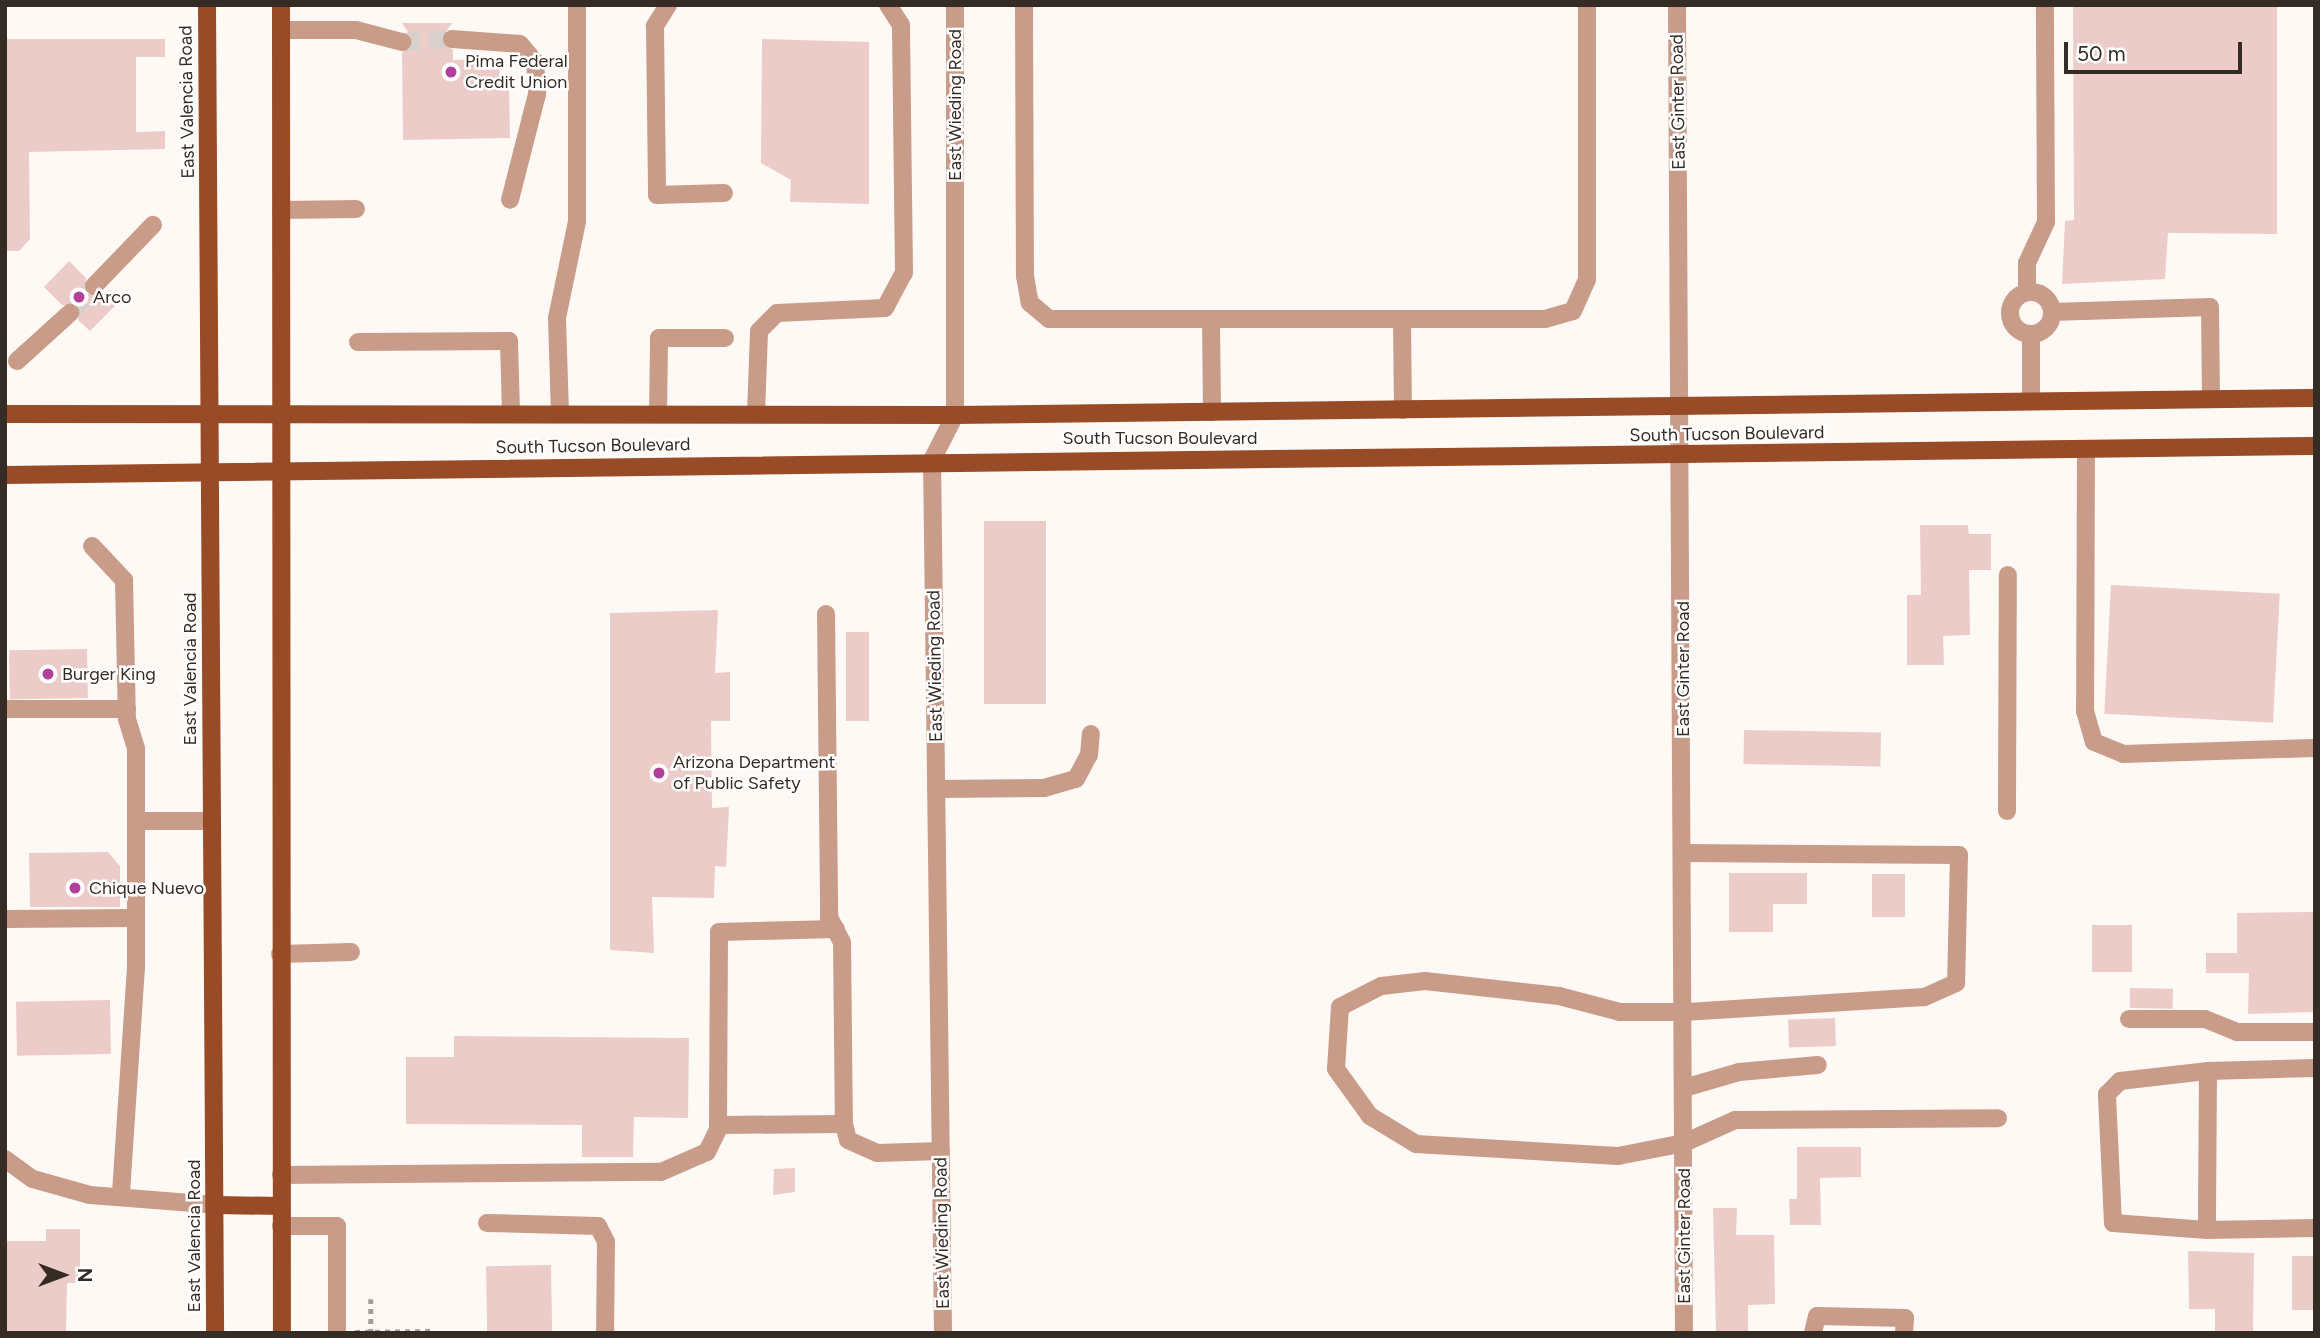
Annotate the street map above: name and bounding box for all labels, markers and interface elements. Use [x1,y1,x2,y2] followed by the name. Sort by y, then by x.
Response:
[175,25,199,179] street label: East Valencia Road
[2068,28,2246,72] scale bar
[944,29,966,181] street label: East Wieding Road
[1666,34,1690,170] street label: East Ginter Road
[2077,41,2126,66] text: 50 m
[465,51,568,94] place label: Pima Federal Credit Union
[443,64,459,80] marker: Pima Federal Credit Union
[93,286,131,308] place label: Arco
[71,289,87,305] marker: Arco
[1629,421,1825,447] street label: South Tucson Boulevard
[1062,427,1258,449] street label: South Tucson Boulevard
[495,433,691,459] street label: South Tucson Boulevard
[923,590,947,742] street label: East Wieding Road
[179,592,201,746] street label: East Valencia Road
[1672,601,1694,737] street label: East Ginter Road
[62,663,156,685] place label: Burger King
[40,666,56,682] marker: Burger King
[673,752,835,794] place label: Arizona Department of Public Safety
[651,765,667,781] marker: Arizona Department of Public Safety
[89,877,204,899] place label: Chique Nuevo
[67,880,83,896] marker: Chique Nuevo
[930,1157,954,1309] street label: East Wieding Road
[183,1159,205,1313] street label: East Valencia Road
[1673,1168,1695,1304] street label: East Ginter Road
[28,1240,98,1310] north arrow
[73,1268,96,1282] text: N

